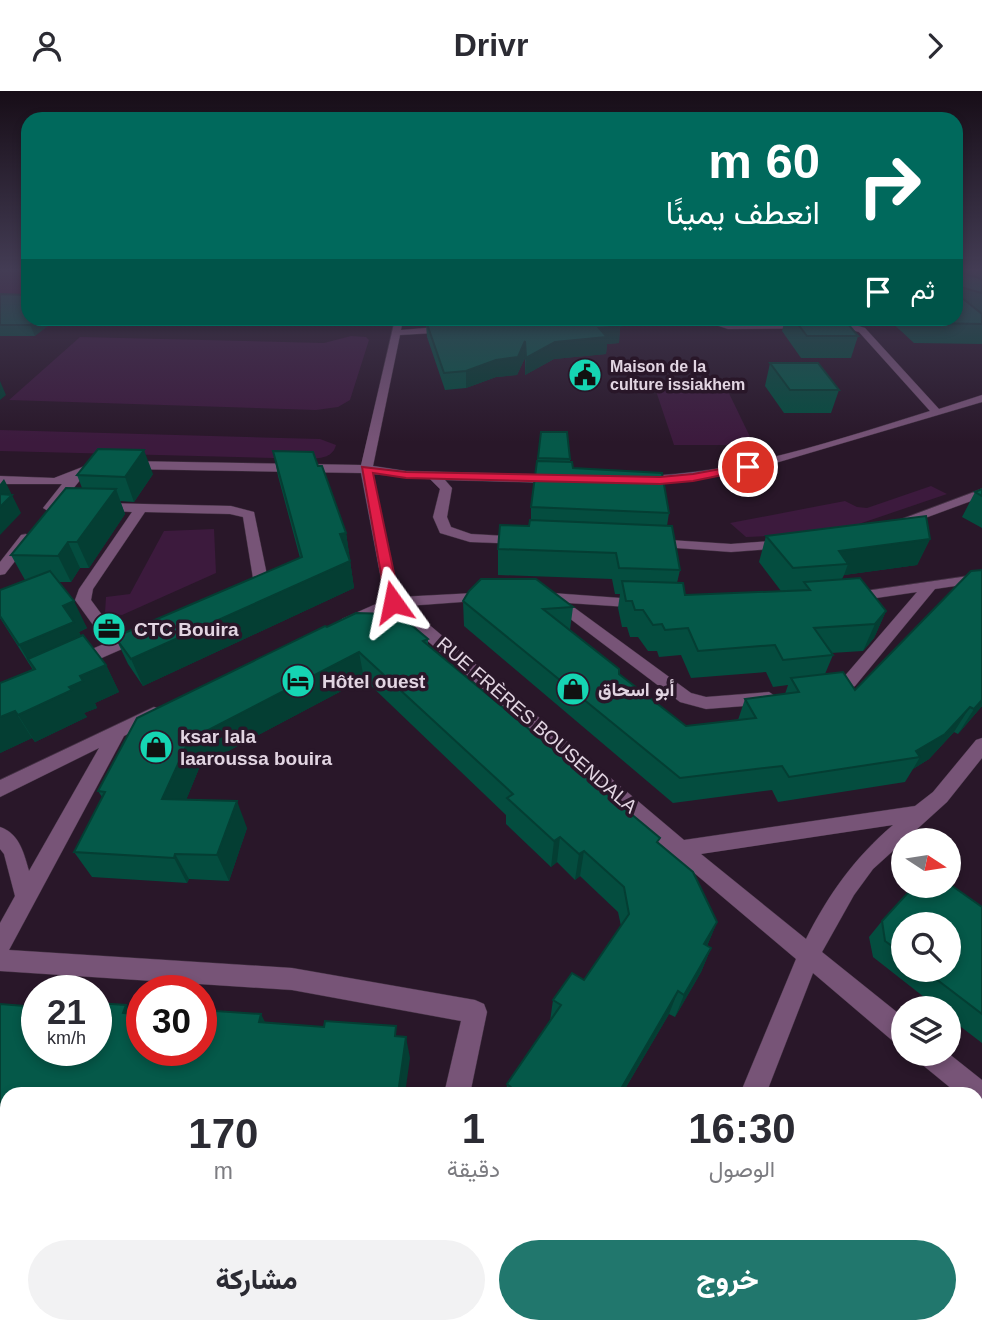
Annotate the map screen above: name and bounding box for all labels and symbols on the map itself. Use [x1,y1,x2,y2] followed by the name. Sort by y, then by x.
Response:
[566,356,604,394] public building icon: Maison de la culture issiakhem
[610,358,745,393] place label: Maison de la culture issiakhem
[718,437,778,497] pin
[356,565,430,639] position arrow
[90,610,128,648] office icon: CTC Bouira
[134,619,239,640] place label: CTC Bouira
[433,633,641,818] street label: RUE FRÈRES BOUSENDALA
[279,662,317,700] hotel icon: Hôtel ouest
[554,670,592,708] shop icon: أبو اسحاق
[322,671,426,692] place label: Hôtel ouest
[598,679,674,702] place label: أبو اسحاق
[180,726,332,769] place label: ksar lala laaroussa bouira
[137,728,175,766] shop icon: ksar lala laaroussa bouira
[891,828,961,898] north arrow
[126,975,217,1066] speed limit sign: 30

